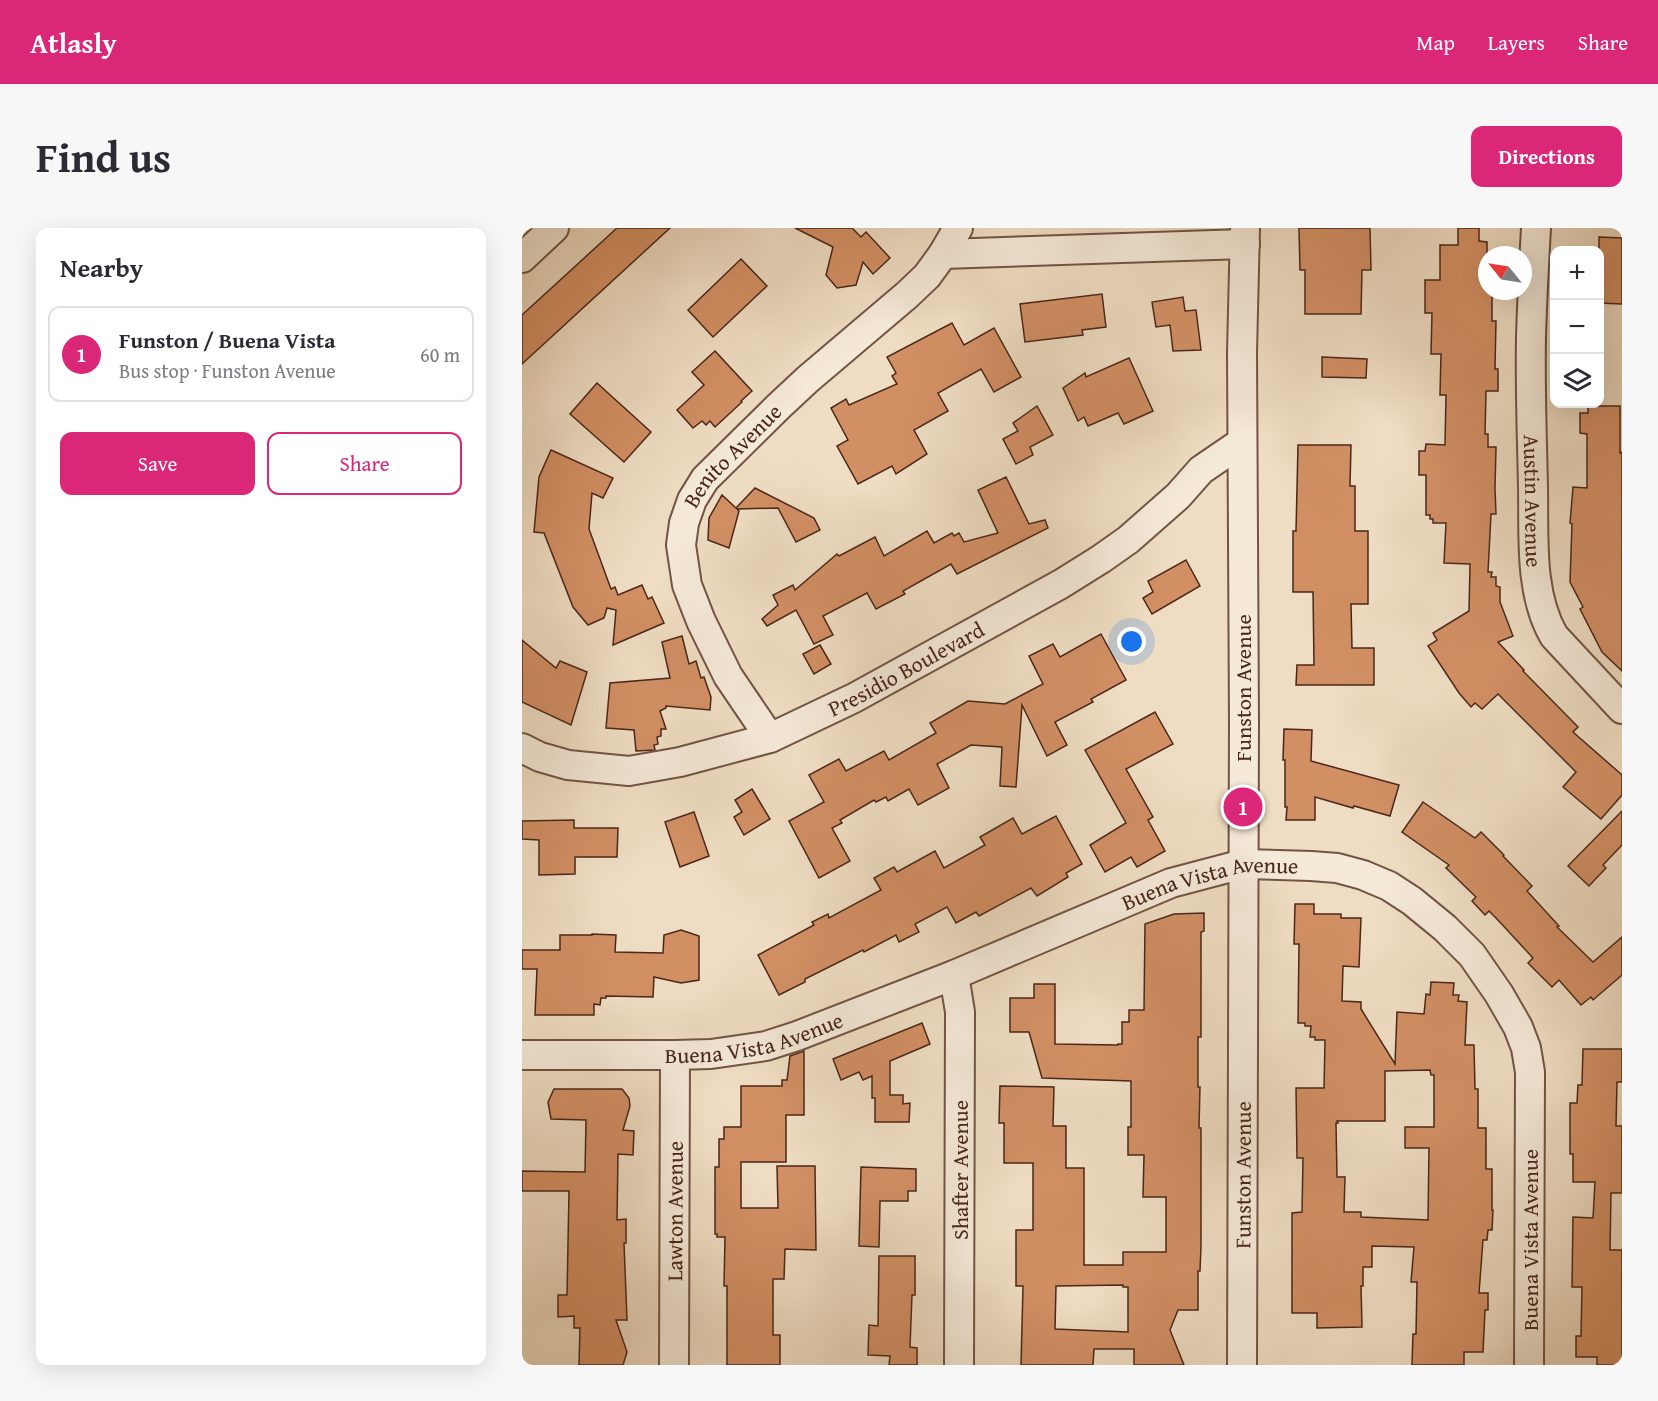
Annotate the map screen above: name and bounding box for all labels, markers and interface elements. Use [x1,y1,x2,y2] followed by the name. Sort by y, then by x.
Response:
[30,22,117,63] text: Atlasly
[1416,27,1455,58] text: Map
[1488,27,1545,58] text: Layers
[1578,27,1628,58] text: Share
[36,126,171,187] text: Find us
[1471,126,1622,187] button: Directions
[1478,246,1532,300] north arrow
[1550,246,1604,408] map controls
[1550,246,1604,300] button: +
[60,248,143,287] text: Nearby
[1550,300,1604,354] button: −
[119,324,335,356] text: Funston / Buena Vista
[76,340,87,369] text: 1
[420,340,460,369] text: 60 m
[1550,354,1604,408] button: layers
[119,356,336,385] text: Bus stop · Funston Avenue
[675,396,789,514] street label: Benito Avenue
[60,432,255,495] button: Save
[267,432,462,495] button: Share
[1516,434,1551,568] street label: Austin Avenue
[822,613,990,724] street label: Presidio Boulevard
[1227,614,1259,762] street label: Funston Avenue
[1117,627,1146,656] your location
[1224,784,1262,830] pin: 1
[1116,848,1299,918] street label: Buena Vista Avenue
[665,1004,848,1071] street label: Buena Vista Avenue
[944,1100,976,1240] street label: Shafter Avenue
[1226,1101,1259,1249] street label: Funston Avenue
[658,1141,691,1281] street label: Lawton Avenue
[1514,1149,1546,1331] street label: Buena Vista Avenue

